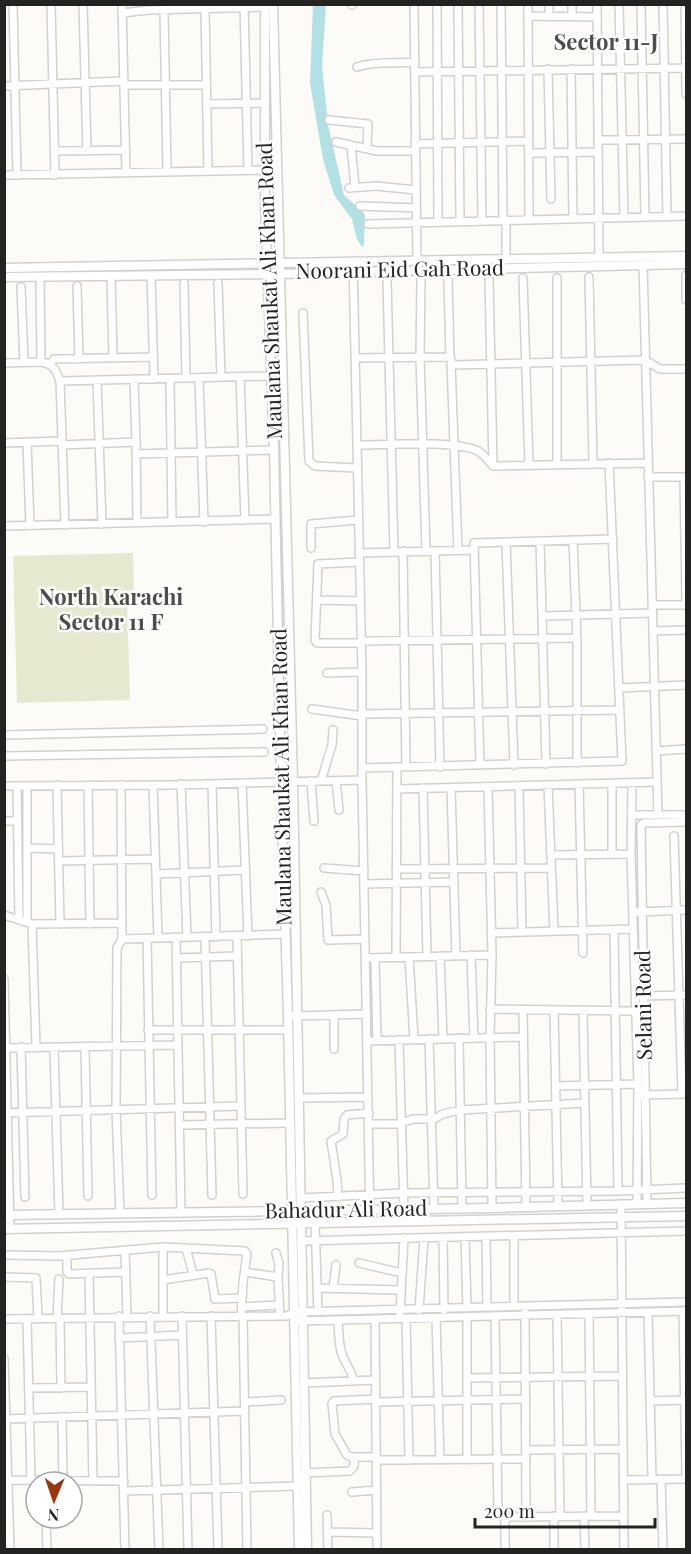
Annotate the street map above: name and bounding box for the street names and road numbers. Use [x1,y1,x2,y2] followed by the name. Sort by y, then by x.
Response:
[249,142,287,440] street label: Maulana Shaukat Ali Khan Road
[296,252,504,284] street label: Noorani Eid Gah Road
[263,628,297,926] street label: Maulana Shaukat Ali Khan Road
[627,950,657,1060] street label: Selani Road
[264,1193,427,1223] street label: Bahadur Ali Road

